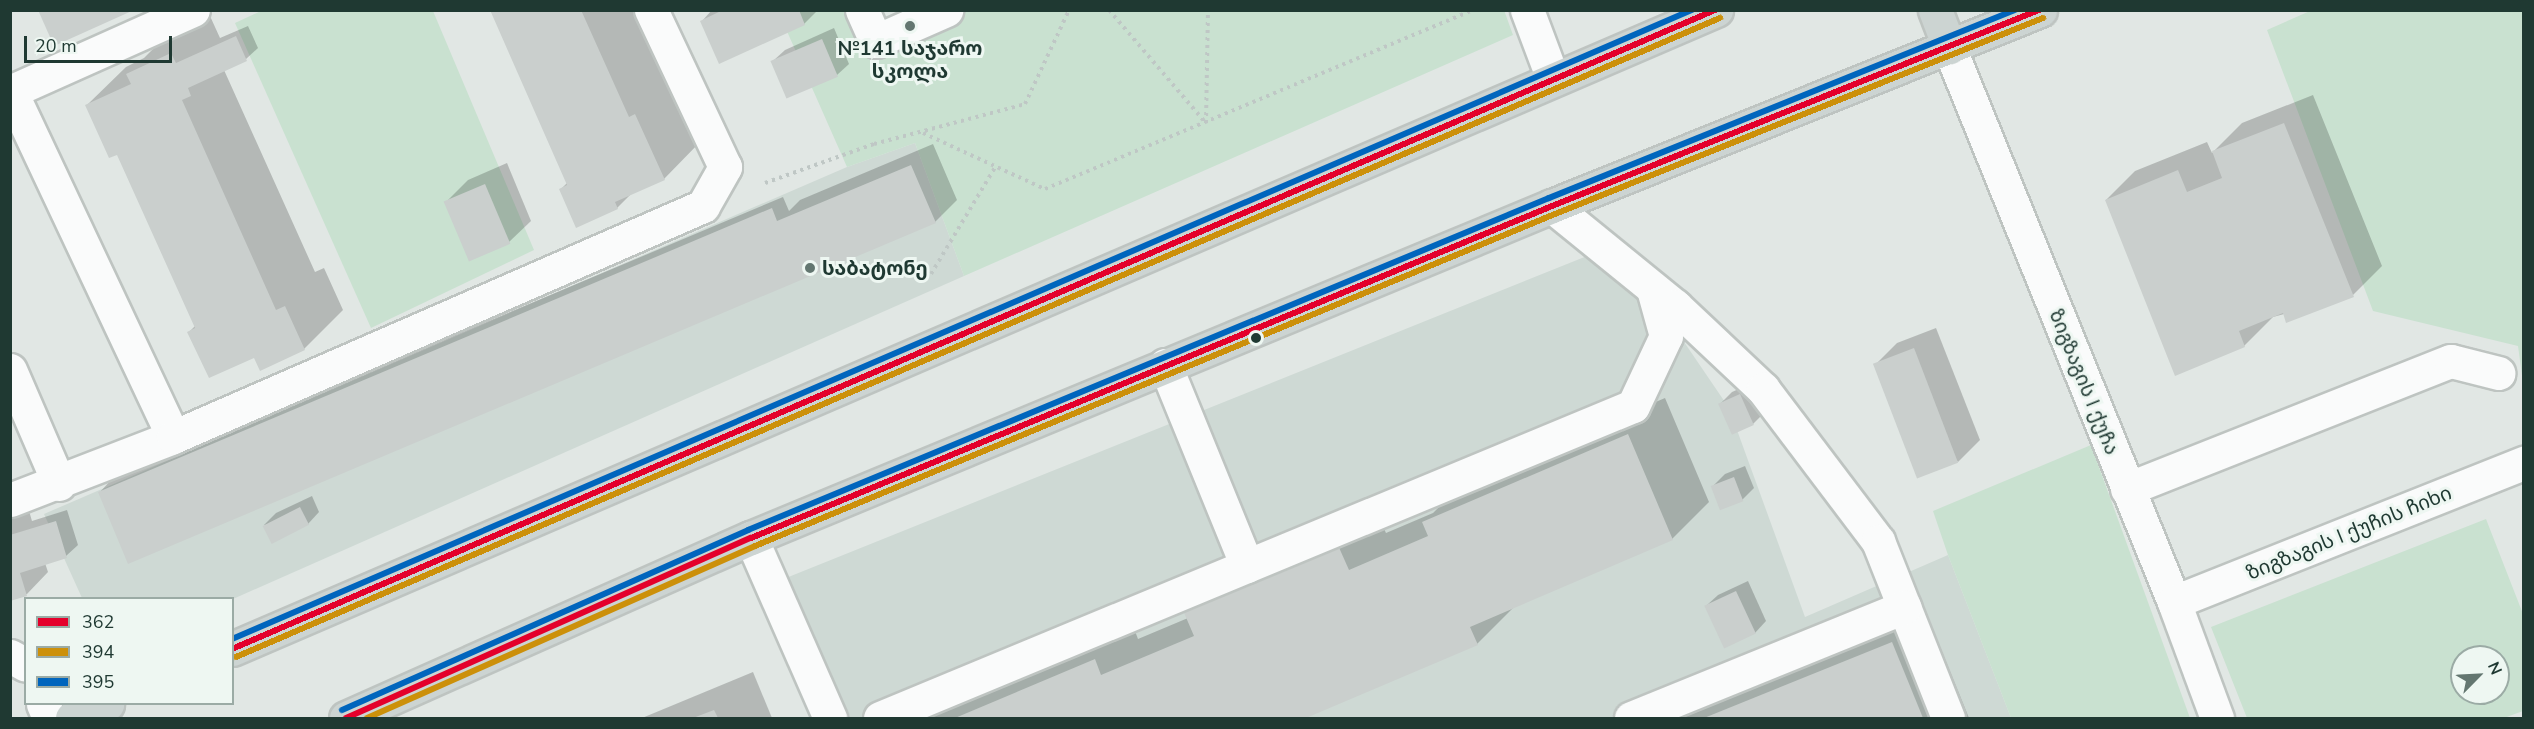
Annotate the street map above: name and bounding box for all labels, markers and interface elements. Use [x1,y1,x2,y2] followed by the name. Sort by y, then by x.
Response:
[903,19,917,33] marker: №141 საჯარო სკოლა
[27,24,176,62] scale bar
[35,34,77,58] text: 20 m
[837,36,983,83] place label: №141 საჯარო სკოლა
[822,256,928,280] place label: საბატონე
[803,261,817,275] marker: საბატონე
[2044,306,2124,458] street label: ზიგზაგის I ქუჩა
[1250,332,1262,344] unlabelled marker
[2243,481,2455,585] street label: ზიგზაგის I ქუჩის ჩიხი
[24,597,234,705] legend
[82,610,114,634] text: 362
[82,640,114,664] text: 394
[2450,645,2510,705] north arrow
[2482,659,2507,678] text: N
[82,670,114,694] text: 395

